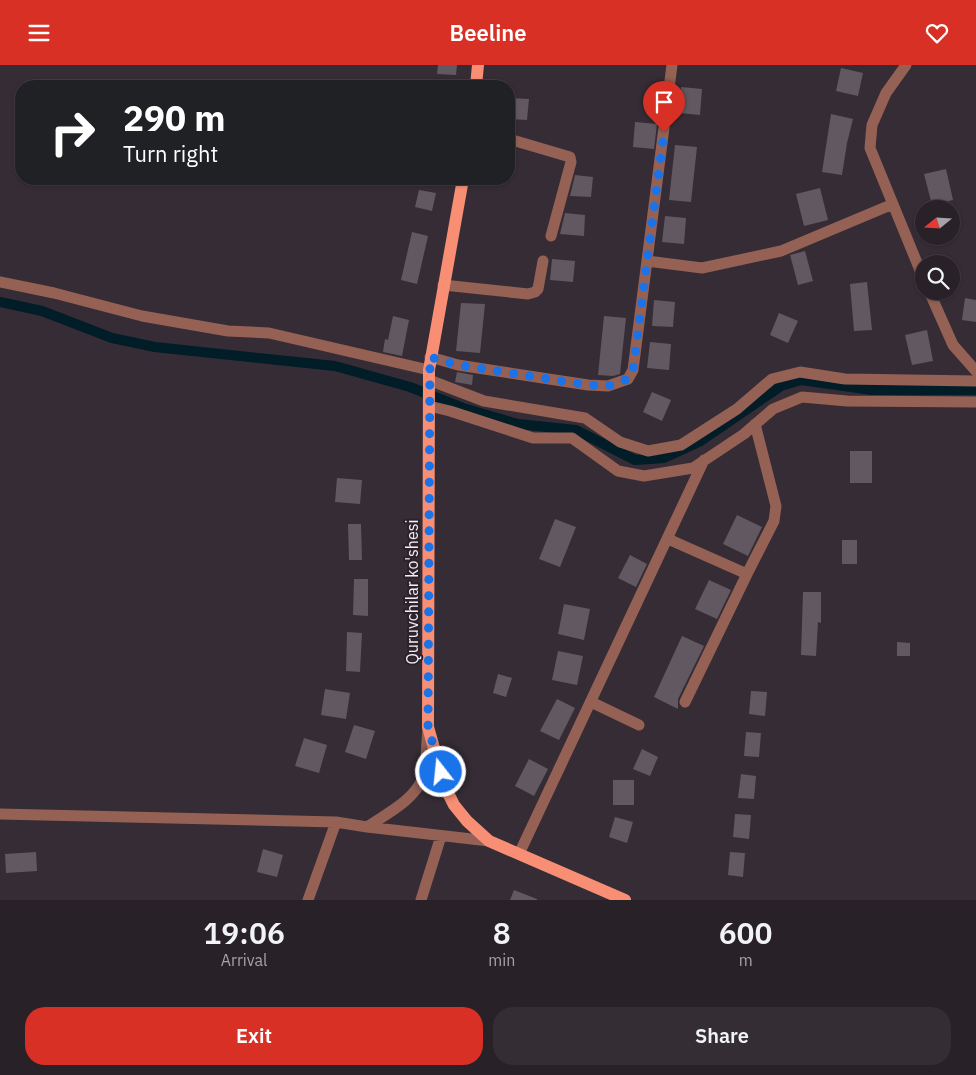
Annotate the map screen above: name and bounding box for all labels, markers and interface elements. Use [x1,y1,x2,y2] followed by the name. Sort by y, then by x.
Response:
[450,18,526,47] text: Beeline
[25,19,53,47] icon: menu
[923,19,951,47] icon: heart
[643,81,685,132] pin
[650,88,678,116] icon: arrive
[123,95,226,141] text: 290 m
[40,100,105,165] icon: right
[123,139,218,168] text: Turn right
[915,200,960,245] north arrow
[915,200,960,300] map controls
[915,255,960,300] button: search
[402,520,422,664] street label: Quruvchilar ko'shesi
[414,745,466,797] position arrow
[203,913,285,952] text: 19:06
[493,913,511,952] text: 8
[719,913,773,952] text: 600
[221,950,267,970] text: Arrival
[488,950,515,970] text: min
[739,950,753,970] text: m
[25,1007,483,1065] button: Exit
[493,1007,951,1065] button: Share

